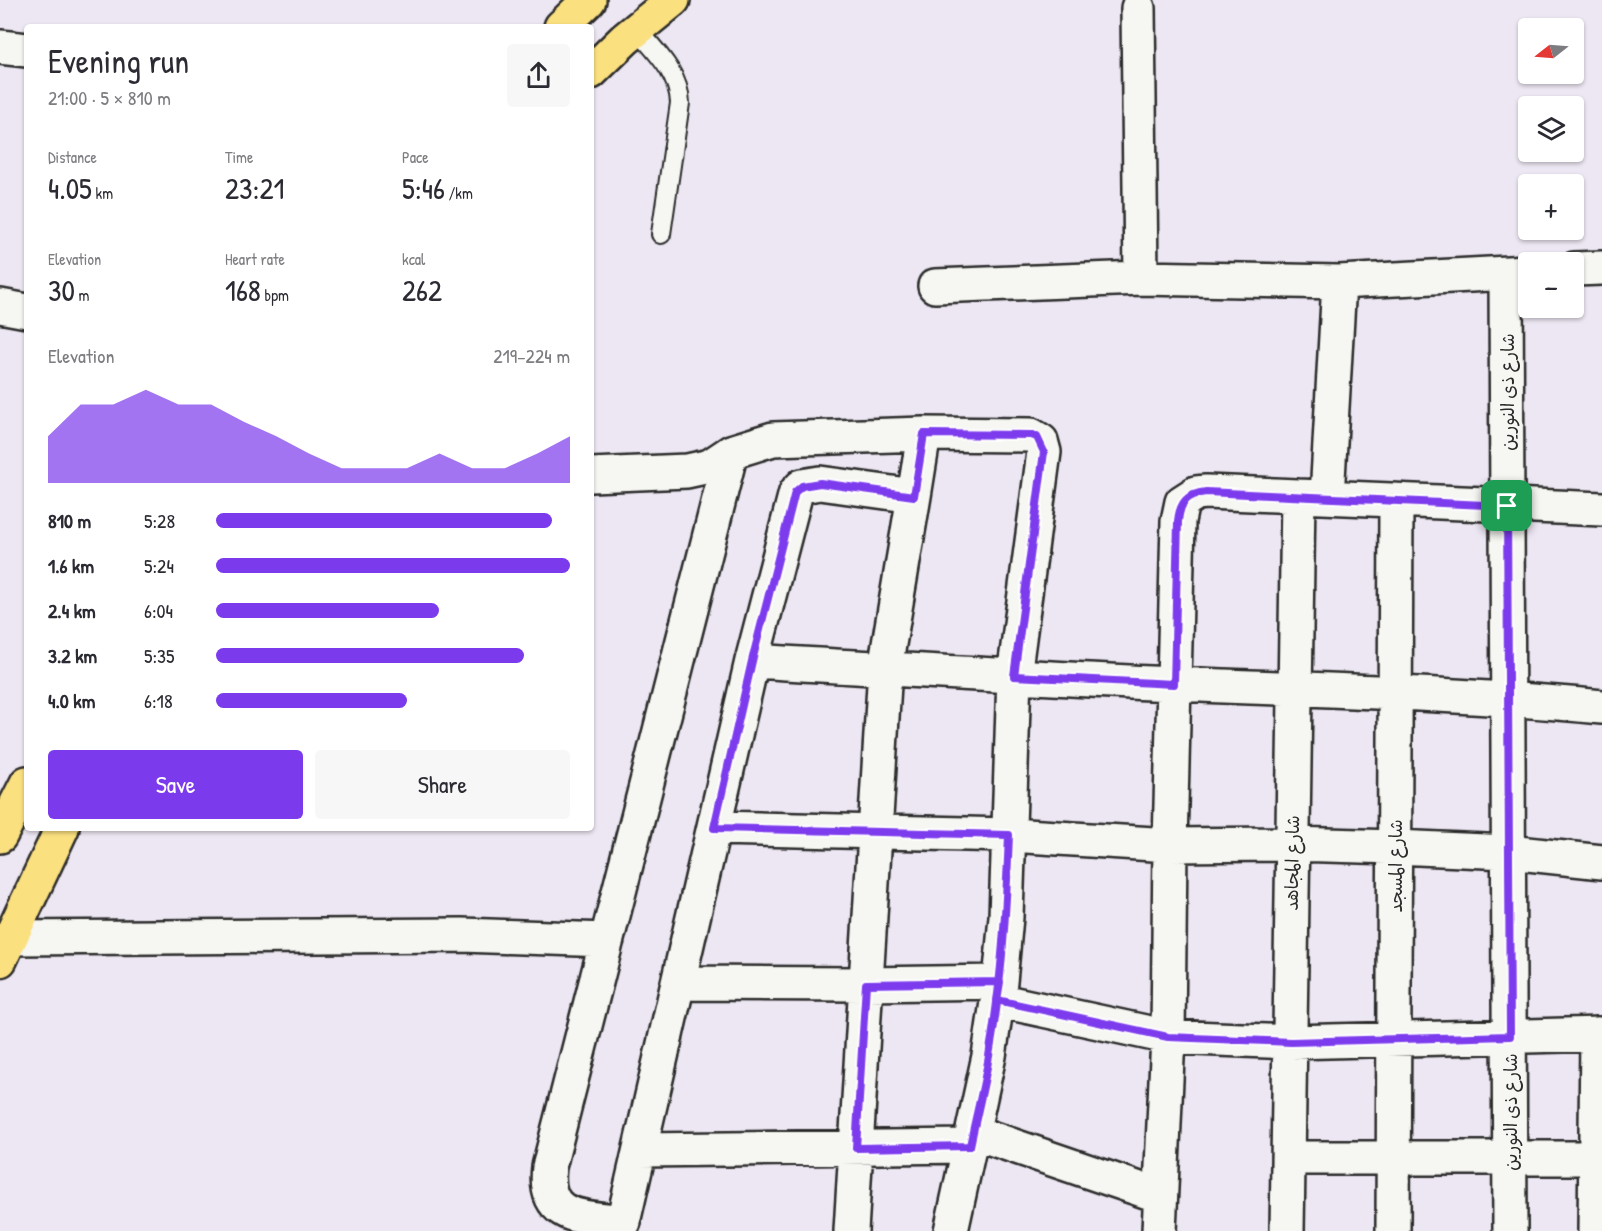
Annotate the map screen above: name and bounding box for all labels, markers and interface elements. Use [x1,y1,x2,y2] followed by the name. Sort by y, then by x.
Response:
[1518,18,1584,84] north arrow
[1518,18,1584,318] map controls
[48,39,189,83] text: Evening run
[507,44,570,107] button: share
[48,84,171,111] text: 21:00 · 5 × 810 m
[1518,96,1584,162] button: layers
[48,146,97,168] text: Distance
[225,146,253,168] text: Time
[402,146,429,168] text: Pace
[48,168,92,208] text: 4.05
[225,168,284,208] text: 23:21
[402,168,445,208] text: 5:46
[1518,174,1584,240] button: +
[92,182,113,204] text: km
[445,182,473,204] text: /km
[48,248,101,270] text: Elevation
[225,248,285,270] text: Heart rate
[402,248,425,270] text: kcal
[1518,252,1584,318] button: −
[48,270,75,310] text: 30
[225,270,261,310] text: 168
[402,270,442,310] text: 262
[75,284,89,306] text: m
[261,284,289,306] text: bpm
[1495,333,1520,451] street label: شارع ذى النورين
[48,342,114,369] text: Elevation
[493,342,570,369] text: 219–224 m
[1481,480,1532,531] pin
[1490,489,1523,522] icon: arrive
[48,507,91,534] text: 810 m
[144,507,175,534] text: 5:28
[48,552,94,579] text: 1.6 km
[144,552,174,579] text: 5:24
[48,597,96,624] text: 2.4 km
[144,597,173,624] text: 6:04
[48,642,97,669] text: 3.2 km
[144,642,175,669] text: 5:35
[48,687,95,714] text: 4.0 km
[144,687,173,714] text: 6:18
[48,750,303,819] button: Save
[315,750,570,819] button: Share
[1279,815,1305,911] street label: شارع المجاهد
[1383,819,1408,913] street label: شارع المسجد
[1498,1053,1523,1171] street label: شارع ذى النورين

